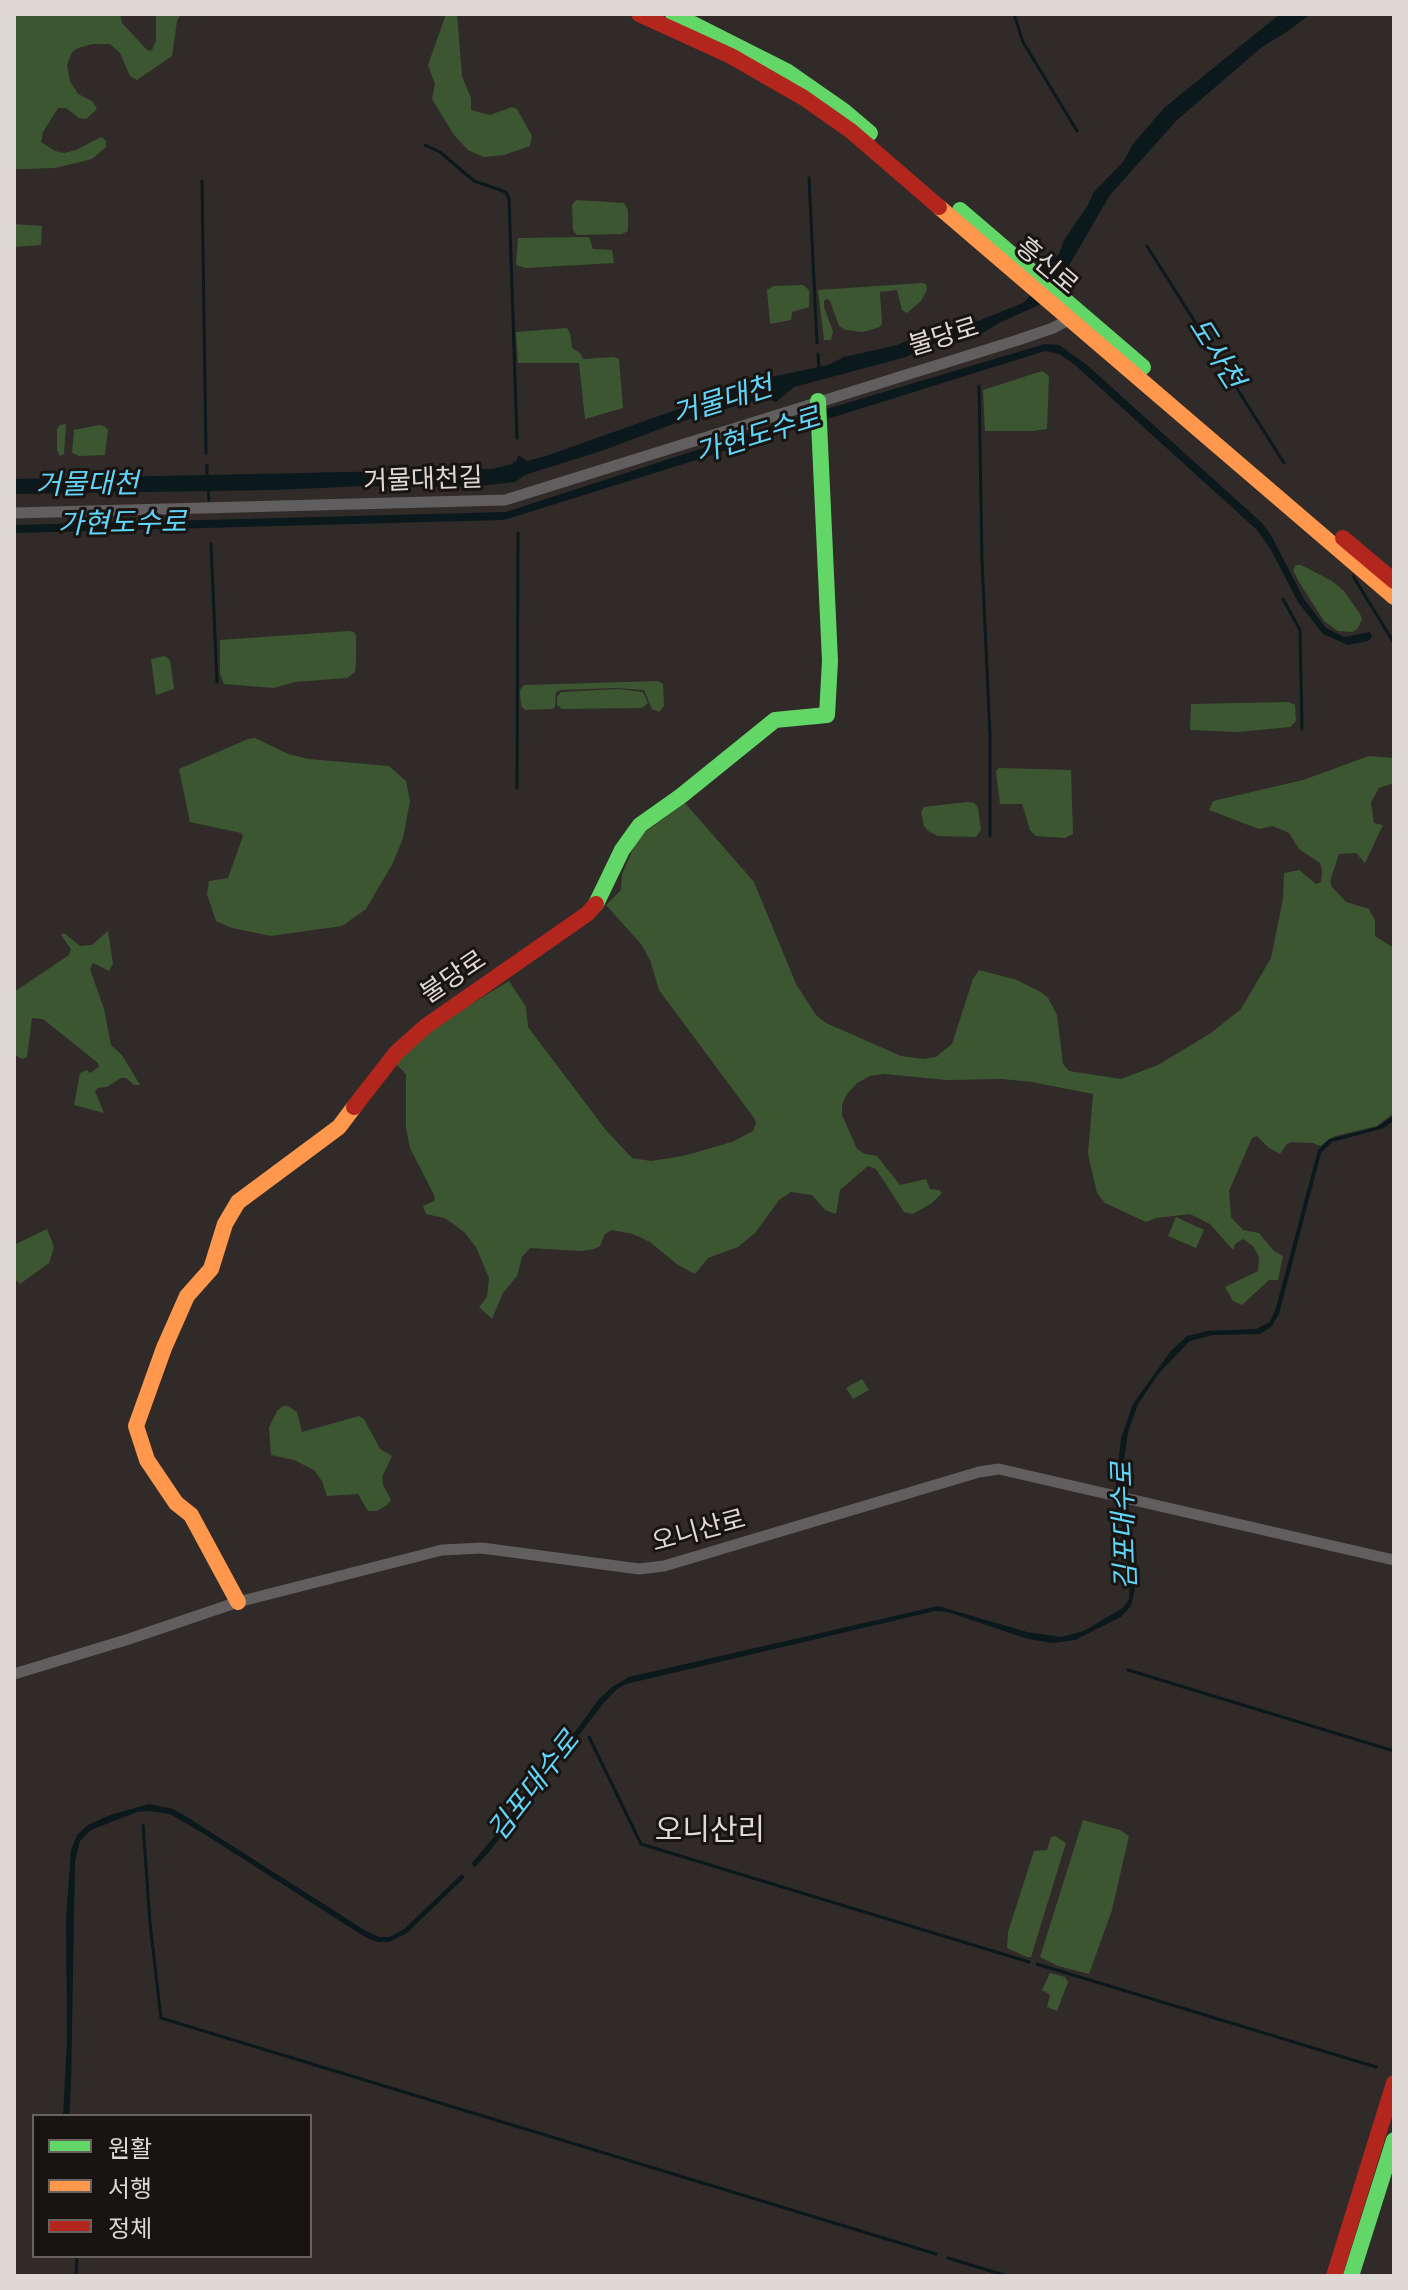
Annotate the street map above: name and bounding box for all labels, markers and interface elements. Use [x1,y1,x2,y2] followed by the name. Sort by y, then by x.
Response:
[1008,232,1084,302] street label: 흥신로
[1180,312,1250,396] water label: 도사천
[905,313,983,363] street label: 불당로
[669,371,777,433] water label: 거물대천
[692,402,824,472] water label: 가현도수로
[363,463,483,499] street label: 거물대천길
[35,468,139,504] water label: 거물대천
[57,507,187,543] water label: 가현도수로
[416,945,492,1011] street label: 불당로
[1107,1461,1145,1591] water label: 김포대수로
[649,1505,749,1559] street label: 오니산로
[482,1726,588,1848] water label: 김포대수로
[655,1814,765,1850] district label: 오니산리
[32,2114,312,2258] legend
[108,2133,152,2164] text: 원활
[108,2173,152,2204] text: 서행
[108,2213,152,2244] text: 정체

